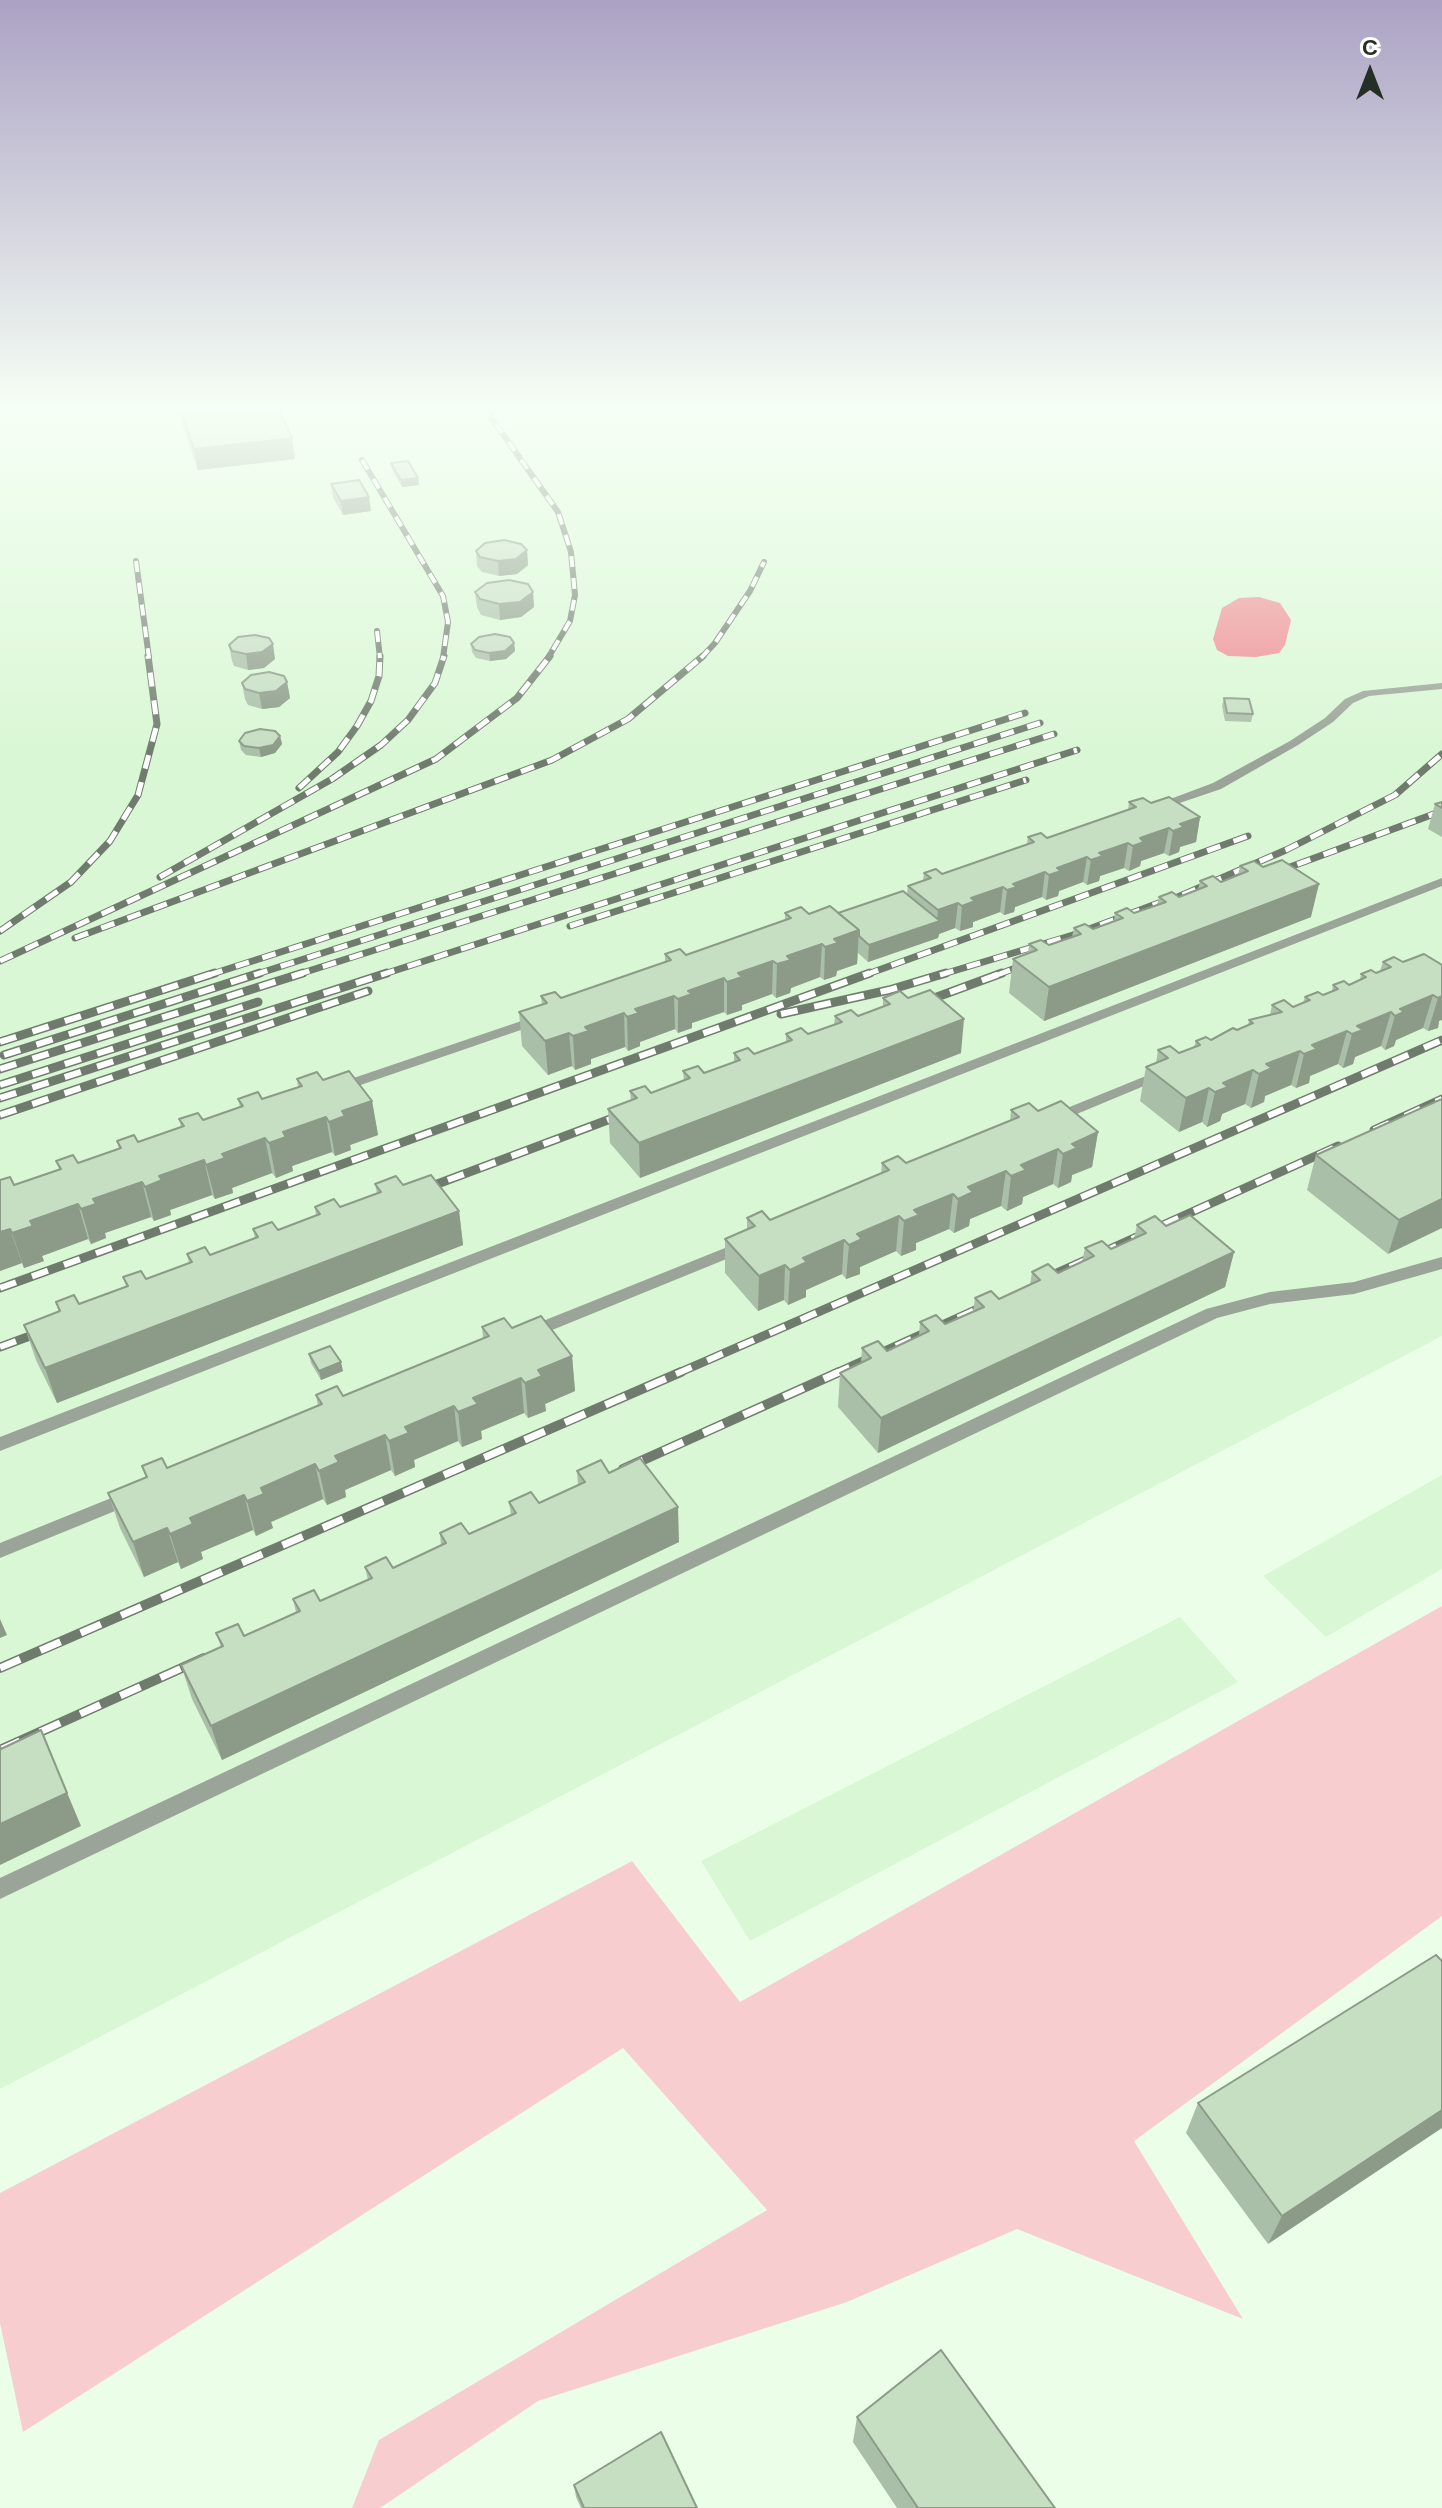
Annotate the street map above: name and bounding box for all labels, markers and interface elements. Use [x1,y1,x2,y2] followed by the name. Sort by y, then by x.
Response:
[1330,32,1410,112] north arrow
[1362,35,1378,60] text: С

